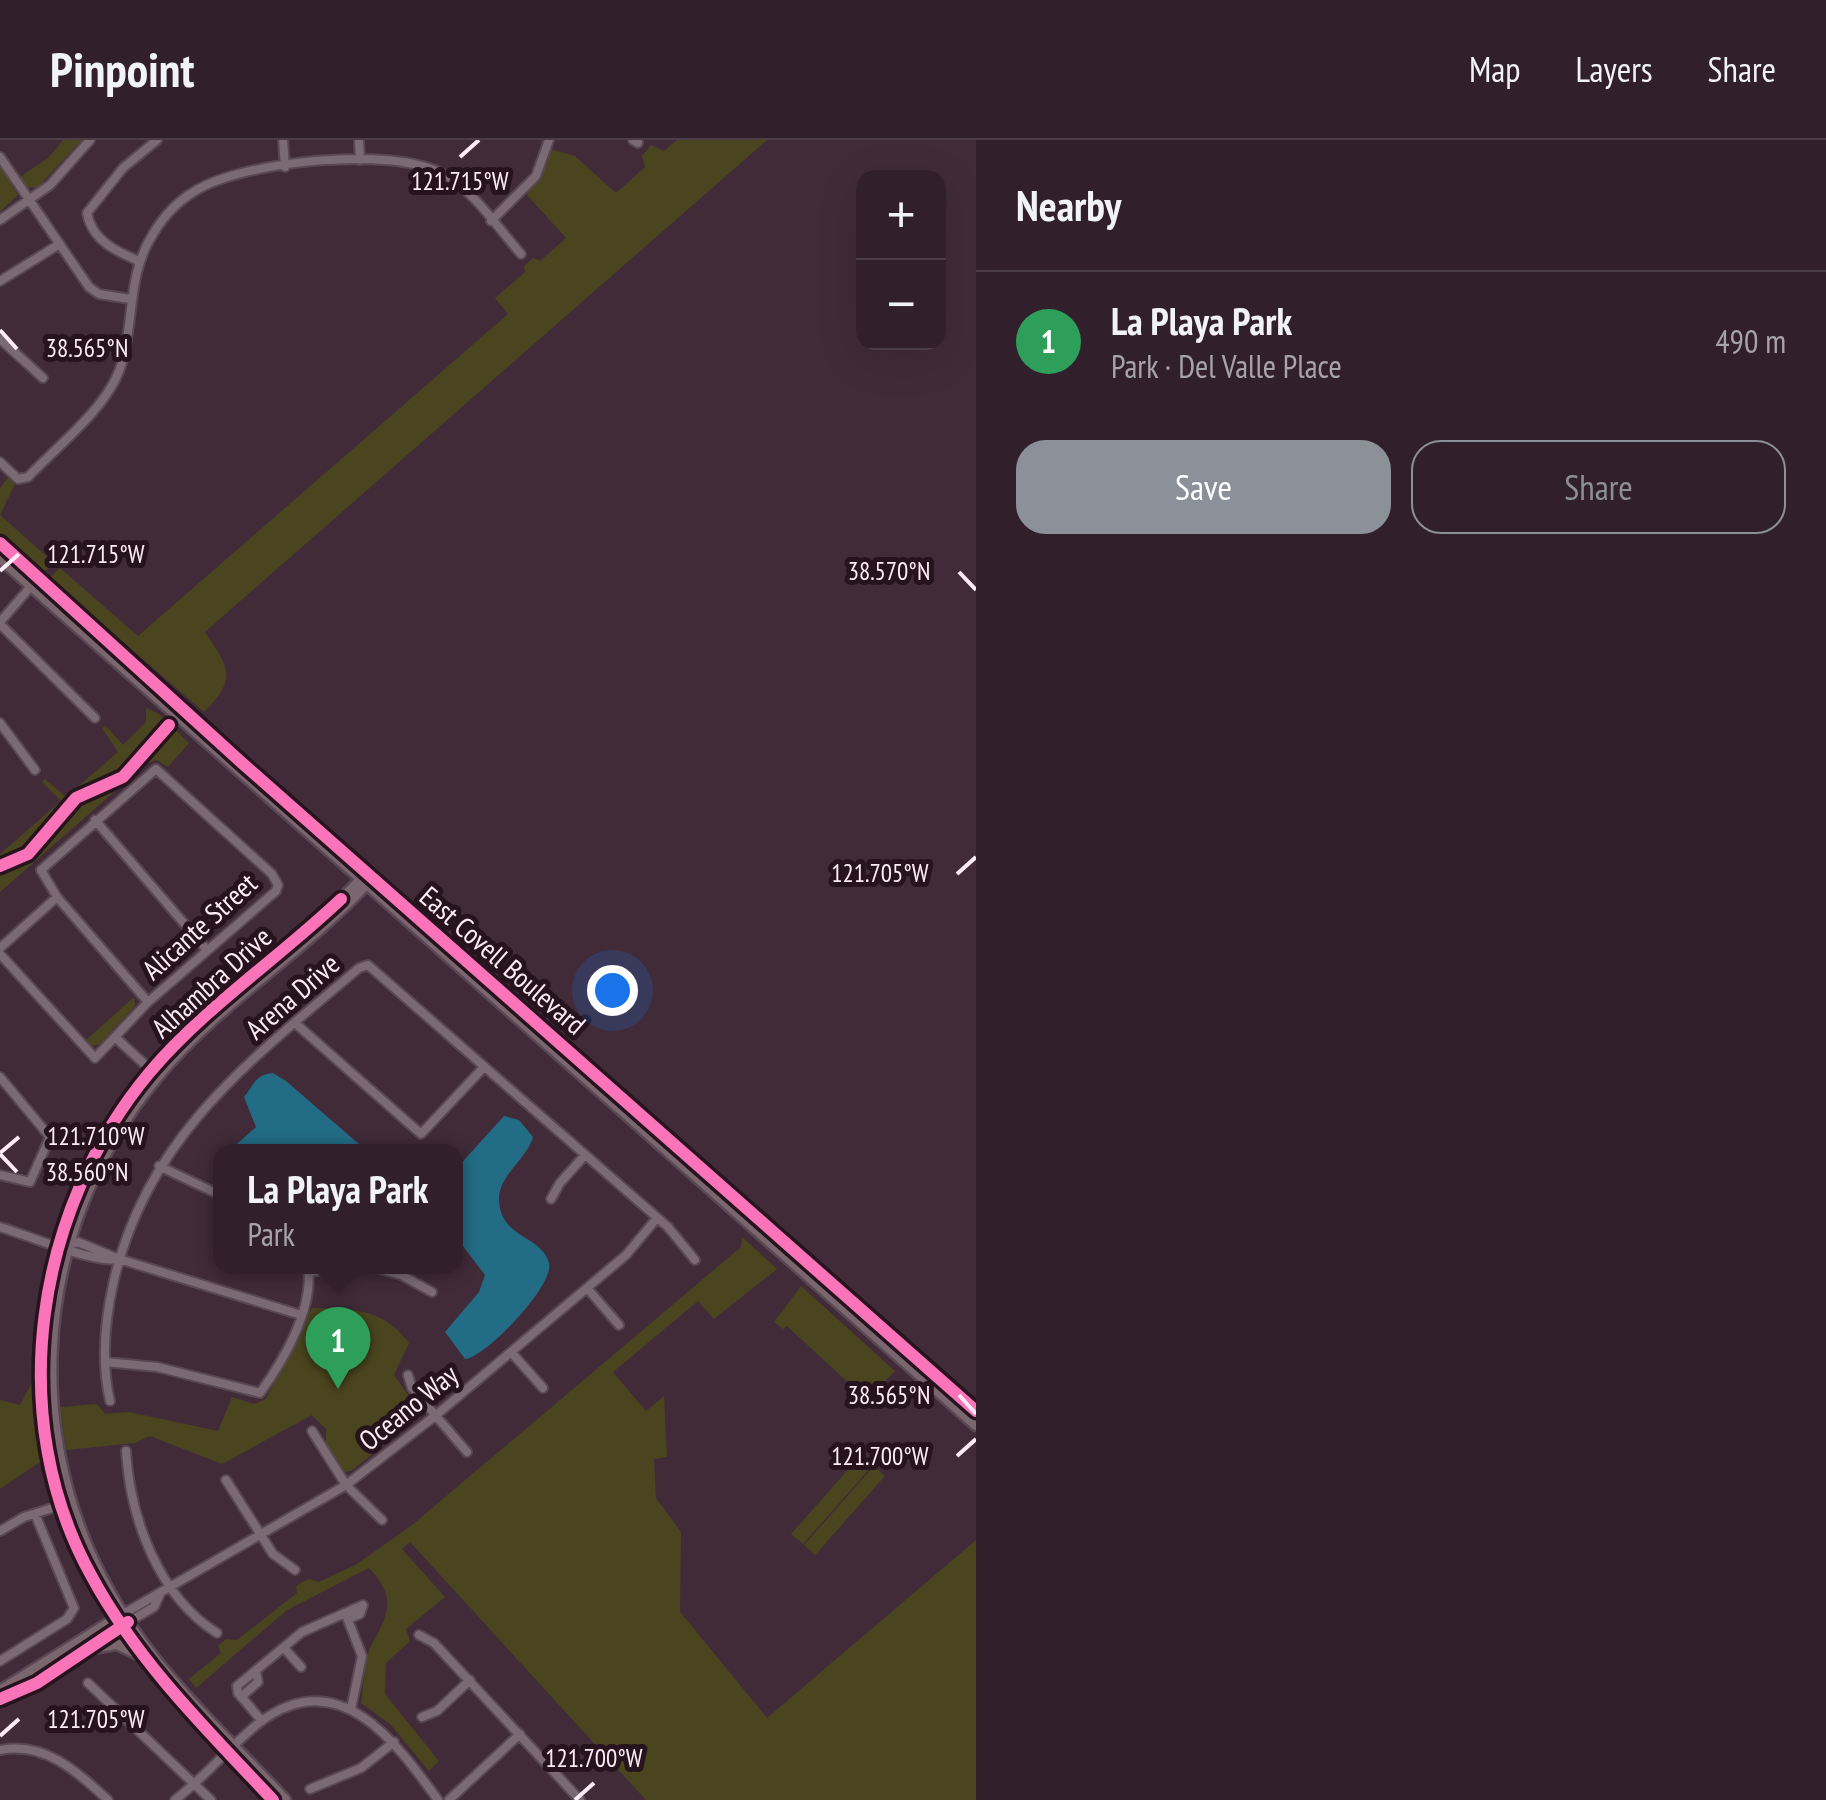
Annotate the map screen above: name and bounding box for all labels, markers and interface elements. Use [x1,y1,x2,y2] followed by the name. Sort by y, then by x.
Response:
[50,38,194,100] text: Pinpoint
[1469,46,1520,92] text: Map
[1575,46,1653,92] text: Layers
[1708,46,1776,92] text: Share
[411,165,509,197] text: 121.715°W
[856,170,946,350] map controls
[856,170,946,260] button: +
[1016,178,1121,233] text: Nearby
[856,260,946,350] button: −
[1111,296,1292,345] text: La Playa Park
[1041,320,1056,362] text: 1
[1715,320,1786,362] text: 490 m
[46,332,128,364] text: 38.565°N
[1111,345,1342,387] text: Park · Del Valle Place
[1016,440,1391,534] button: Save
[1411,440,1786,534] button: Share
[47,538,145,570] text: 121.715°W
[848,555,930,587] text: 38.570°N
[831,857,929,889] text: 121.705°W
[134,864,264,987] street label: Alicante Street
[412,878,594,1042] street label: East Covell Boulevard
[143,918,279,1046] street label: Alhambra Drive
[237,945,347,1047] street label: Arena Drive
[587,965,638,1016] your location
[47,1120,145,1152] text: 121.710°W
[213,1144,463,1274] popup
[46,1156,128,1188] text: 38.560°N
[247,1164,429,1213] text: La Playa Park
[247,1213,295,1255] text: Park
[306,1306,370,1389] pin: 1
[351,1355,466,1458] street label: Oceano Way
[848,1379,930,1411] text: 38.565°N
[831,1440,929,1472] text: 121.700°W
[47,1703,145,1735] text: 121.705°W
[545,1742,643,1774] text: 121.700°W

